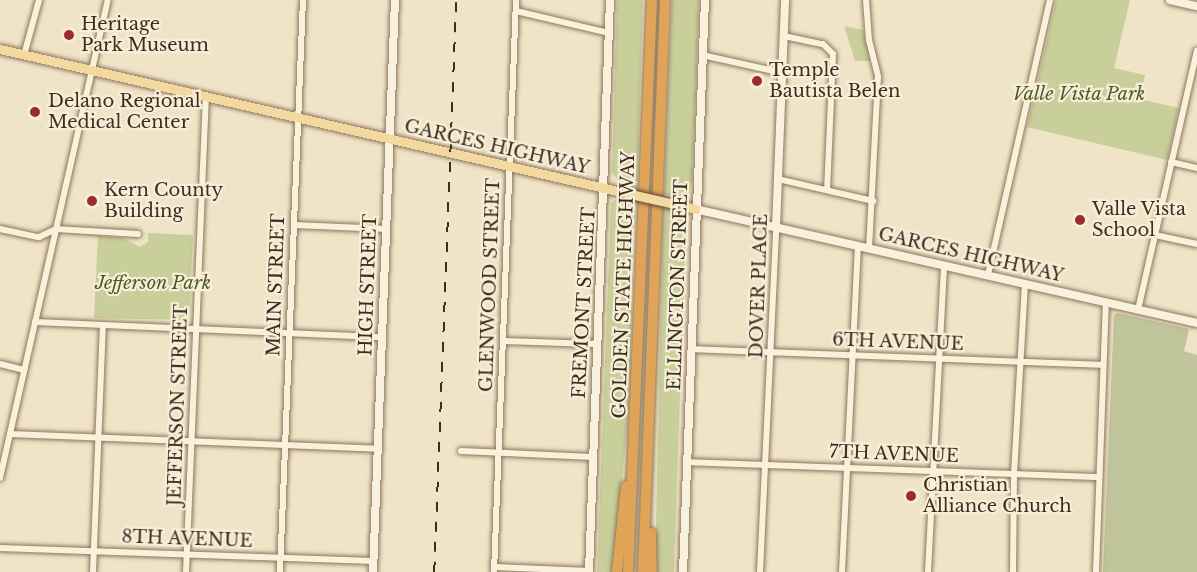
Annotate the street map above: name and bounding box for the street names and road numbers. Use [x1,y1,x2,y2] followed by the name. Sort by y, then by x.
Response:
[402,115,592,179] street label: GARCES HIGHWAY
[609,151,639,419] street label: GOLDEN STATE HIGHWAY
[475,178,505,392] street label: GLENWOOD STREET
[664,179,692,391] street label: ELLINGTON STREET
[568,207,600,399] street label: FREMONT STREET
[263,213,289,357] street label: MAIN STREET
[746,213,772,359] street label: DOVER PLACE
[355,214,381,356] street label: HIGH STREET
[876,223,1066,287] street label: GARCES HIGHWAY
[164,304,192,506] street label: JEFFERSON STREET
[831,329,965,355] street label: 6TH AVENUE
[829,441,959,467] street label: 7TH AVENUE
[121,526,253,552] street label: 8TH AVENUE

